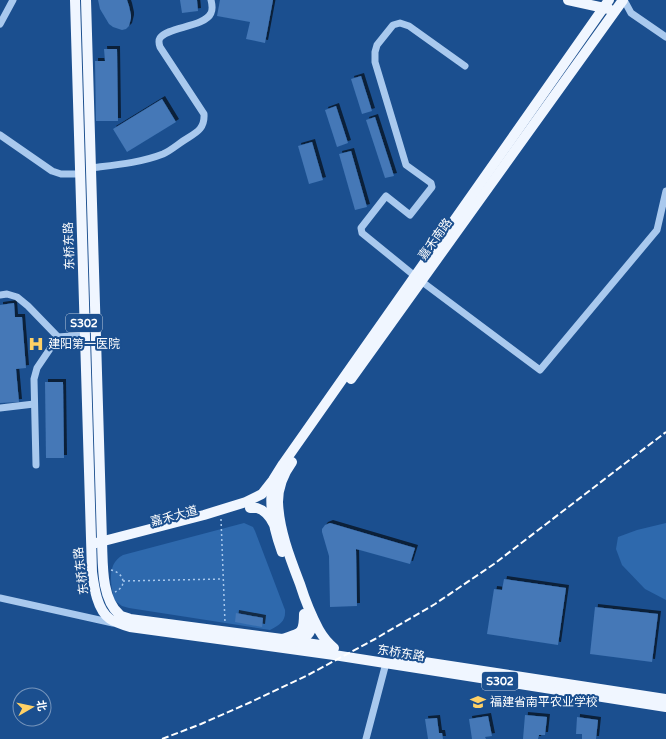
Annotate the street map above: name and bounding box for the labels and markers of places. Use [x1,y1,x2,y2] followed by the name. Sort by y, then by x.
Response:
[27,335,45,353] hospital icon: 建阳第一医院
[48,337,120,351] place label: 建阳第一医院
[469,693,487,711] school or university icon: 福建省南平农业学校
[490,695,598,709] place label: 福建省南平农业学校

